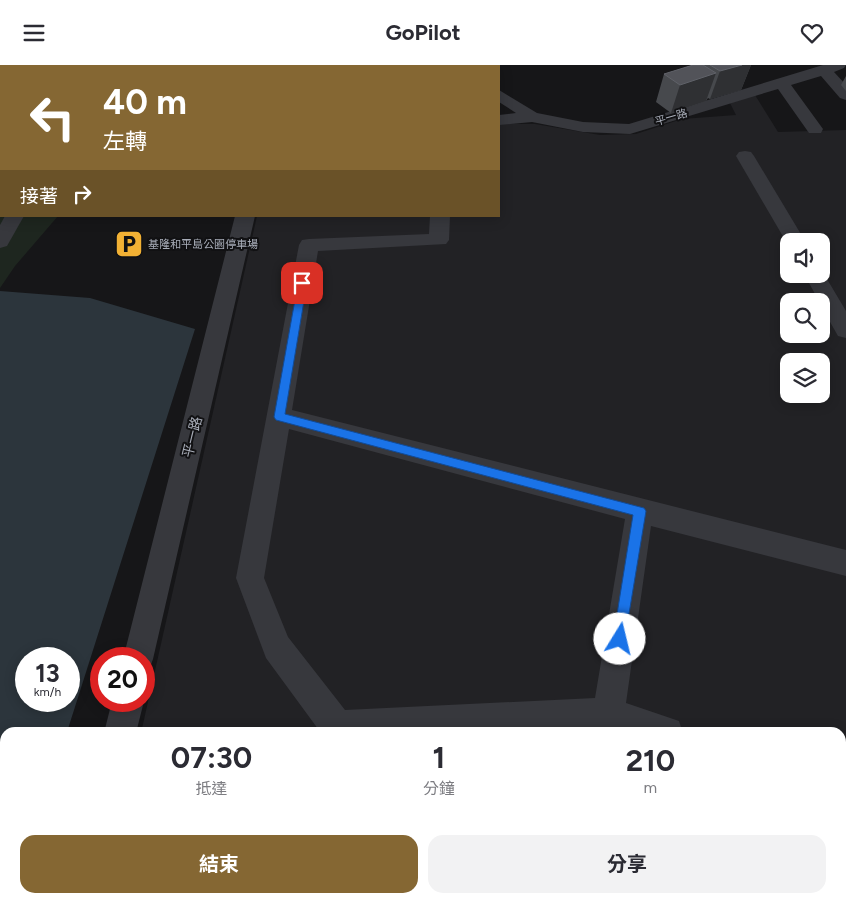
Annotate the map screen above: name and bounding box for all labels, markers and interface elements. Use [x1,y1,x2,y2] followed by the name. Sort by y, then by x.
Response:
[20,19,48,47] icon: menu
[385,19,461,46] text: GoPilot
[798,19,826,47] icon: heart
[103,81,187,123] text: 40 m
[20,85,85,150] icon: left
[653,107,689,128] street label: 平一路
[103,128,147,155] text: 左轉
[68,180,96,208] icon: right
[20,185,58,208] text: 接著
[114,229,144,259] parking icon: 基隆和平島公園停車場
[780,233,830,403] map controls
[780,233,830,283] button: sound
[148,238,258,251] place label: 基隆和平島公園停車場
[281,262,323,304] pin
[288,269,316,297] icon: arrive
[780,293,830,343] button: search
[780,353,830,403] button: layers
[179,415,206,460] street label: 平一路
[593,612,645,664] position arrow
[90,647,155,712] speed limit sign: 20
[35,658,60,688] text: 13
[34,685,61,699] text: km/h
[171,739,252,776] text: 07:30
[433,739,445,776] text: 1
[626,742,675,779] text: 210
[644,778,657,797] text: m
[195,779,227,798] text: 抵達
[423,779,455,798] text: 分鐘
[20,835,418,893] button: 結束
[428,835,826,893] button: 分享

